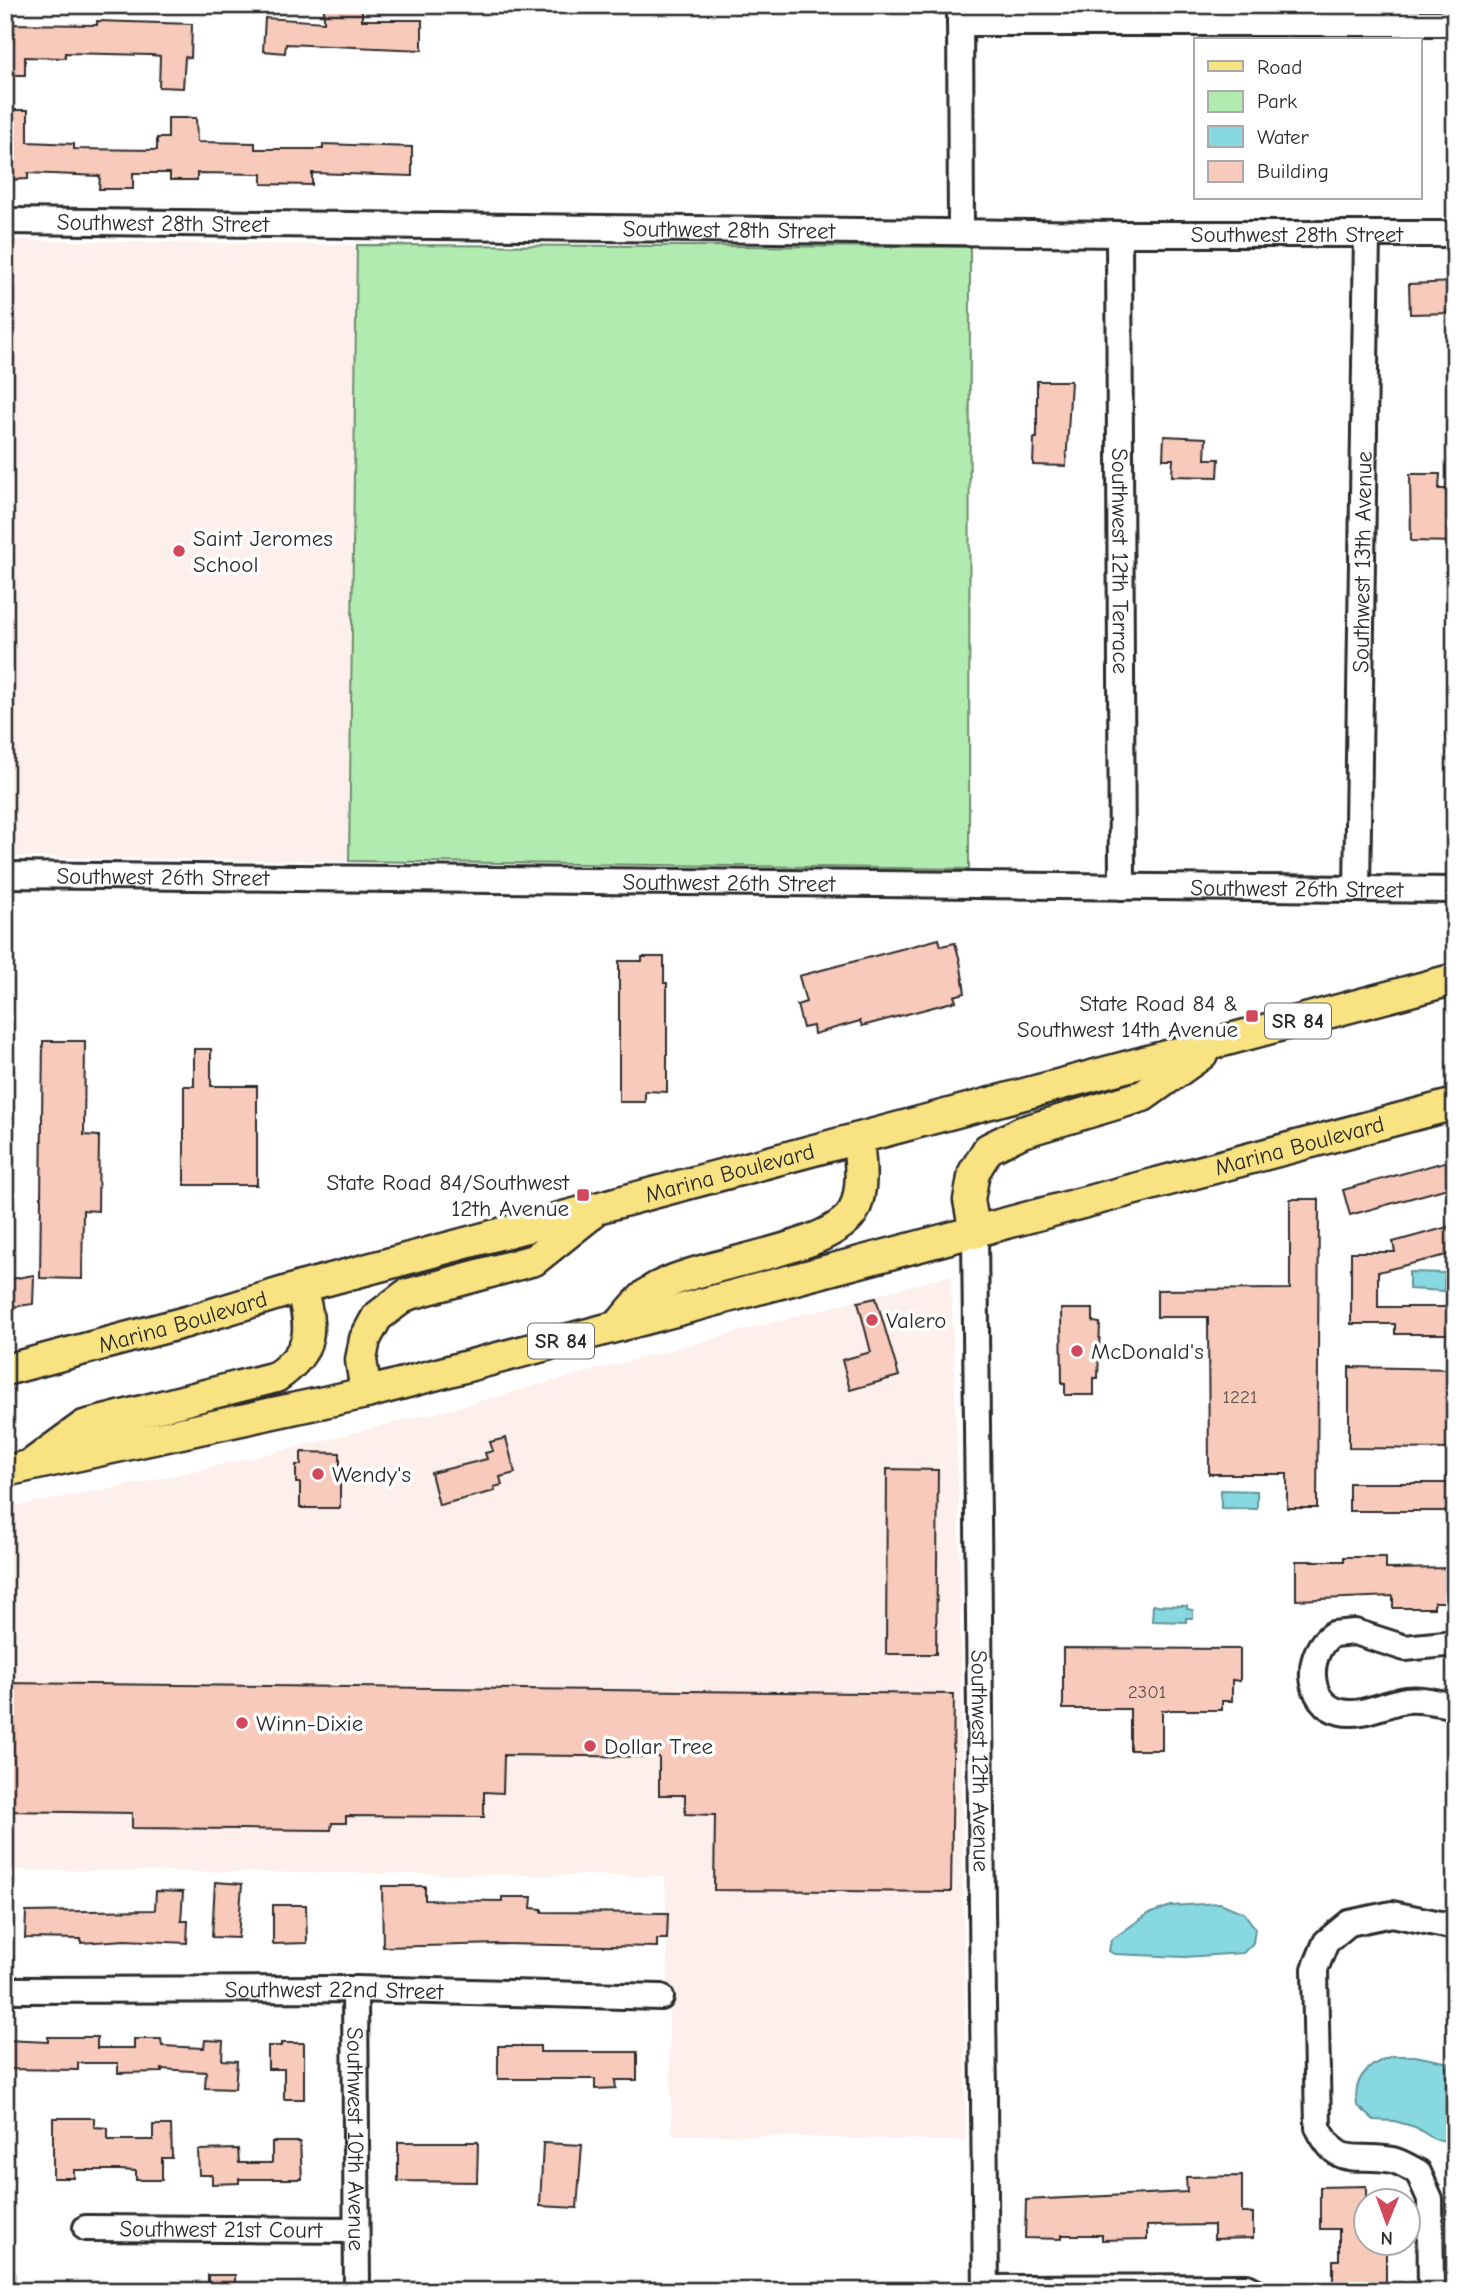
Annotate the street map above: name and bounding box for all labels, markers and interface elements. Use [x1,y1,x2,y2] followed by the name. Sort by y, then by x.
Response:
[1194,38,1422,200] legend
[1257,55,1302,79] text: Road
[1257,89,1297,113] text: Park
[1257,125,1310,149] text: Water
[1257,159,1329,183] text: Building
[57,209,271,238] street label: Southwest 28th Street
[623,215,837,245] street label: Southwest 28th Street
[1191,221,1405,248] street label: Southwest 28th Street
[1106,448,1134,674] street label: Southwest 12th Terrace
[1347,451,1378,673] street label: Southwest 13th Avenue
[193,525,333,578] place label: Saint Jeromes School
[171,543,187,559] marker: Saint Jeromes School
[56,863,271,892] street label: Southwest 26th Street
[622,868,837,898] street label: Southwest 26th Street
[1190,874,1405,903] street label: Southwest 26th Street
[1017,990,1238,1043] place label: State Road 84 & Southwest 14th Avenue
[1265,1004,1331,1038] road number: SR 84
[1244,1008,1260,1024] marker: State Road 84 & Southwest 14th Avenue
[1212,1110,1387,1181] street label: Marina Boulevard
[642,1138,817,1209] street label: Marina Boulevard
[327,1169,570,1222] place label: State Road 84/Southwest 12th Avenue
[575,1187,591,1203] marker: State Road 84/Southwest 12th Avenue
[95,1285,270,1359] street label: Marina Boulevard
[886,1307,946,1334] place label: Valero
[864,1312,880,1328] marker: Valero
[528,1324,594,1358] road number: SR 84
[1091,1338,1204,1365] place label: McDonald's
[1069,1343,1085,1359] marker: McDonald's
[1223,1386,1257,1408] house number: 1221
[332,1461,411,1488] place label: Wendy's
[310,1466,326,1482] marker: Wendy's
[965,1650,995,1872] street label: Southwest 12th Avenue
[1128,1681,1166,1703] house number: 2301
[256,1710,363,1737] place label: Winn-Dixie
[234,1715,250,1731] marker: Winn-Dixie
[604,1733,713,1760] place label: Dollar Tree
[582,1738,598,1754] marker: Dollar Tree
[225,1976,445,2005] street label: Southwest 22nd Street
[341,2027,370,2251] street label: Southwest 10th Avenue
[1352,2188,1422,2258] north arrow
[119,2215,324,2244] street label: Southwest 21st Court
[1380,2227,1393,2249] text: N

